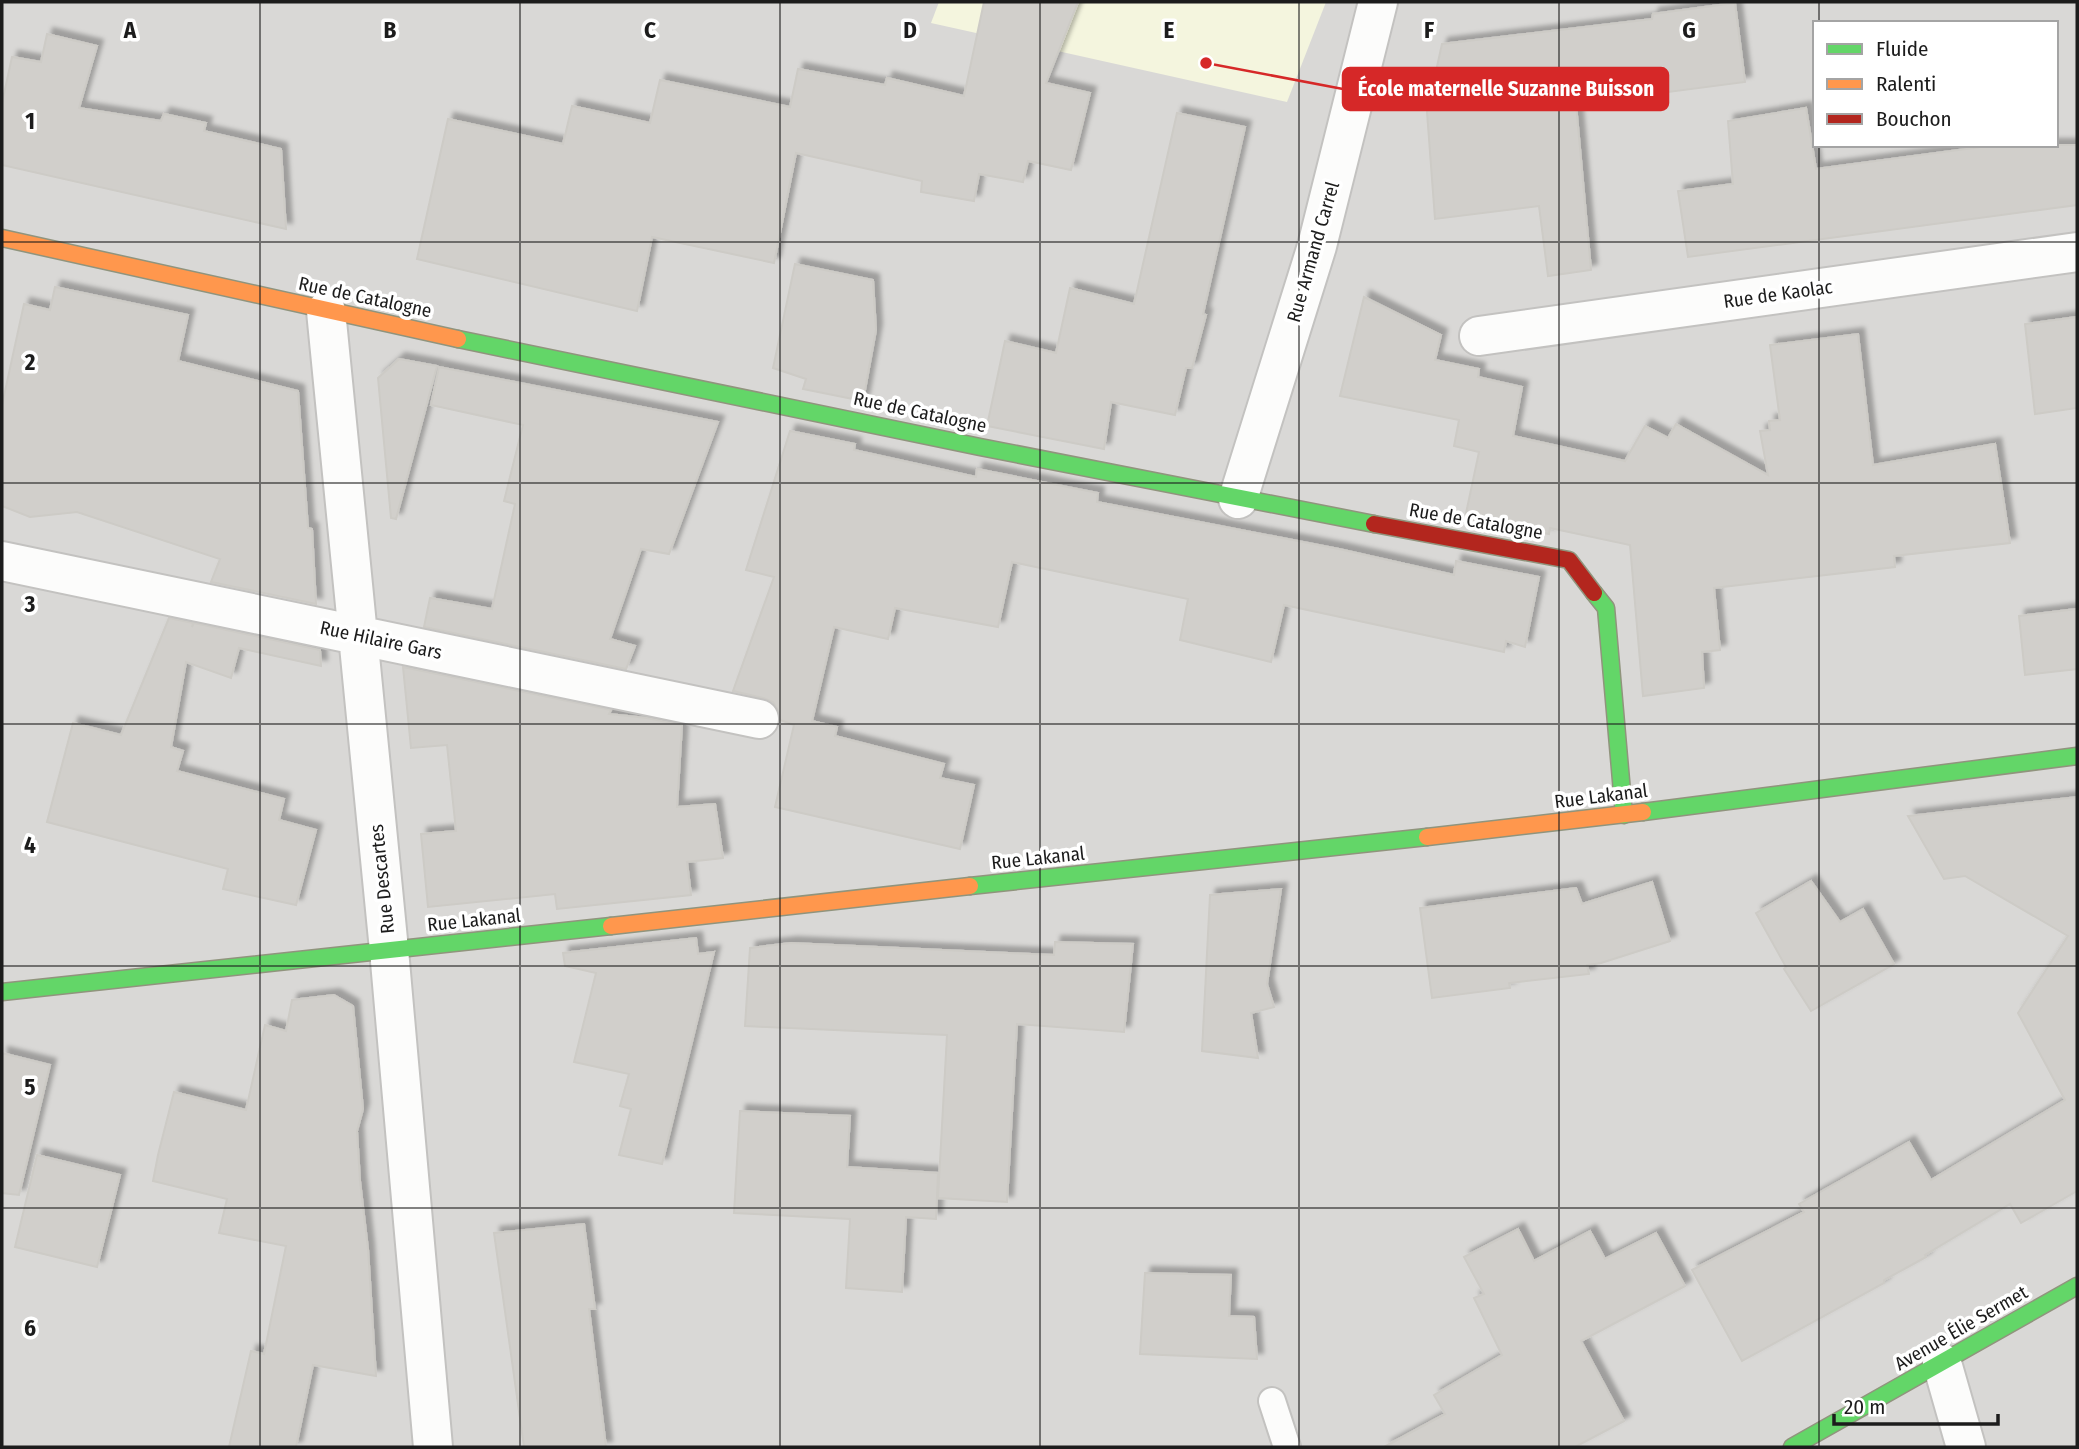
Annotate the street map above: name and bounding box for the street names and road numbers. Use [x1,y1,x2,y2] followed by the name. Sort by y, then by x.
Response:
[1282,179,1344,325] street label: Rue Armand Carrel
[296,272,434,322] street label: Rue de Catalogne
[1722,275,1834,313] street label: Rue de Kaolac
[851,387,989,437] street label: Rue de Catalogne
[1407,498,1545,544] street label: Rue de Catalogne
[318,616,444,664] street label: Rue Hilaire Gars
[1553,779,1649,813] street label: Rue Lakanal
[365,823,399,935] street label: Rue Descartes
[990,842,1086,874] street label: Rue Lakanal
[426,904,522,936] street label: Rue Lakanal
[1890,1280,2032,1375] street label: Avenue Élie Sermet

